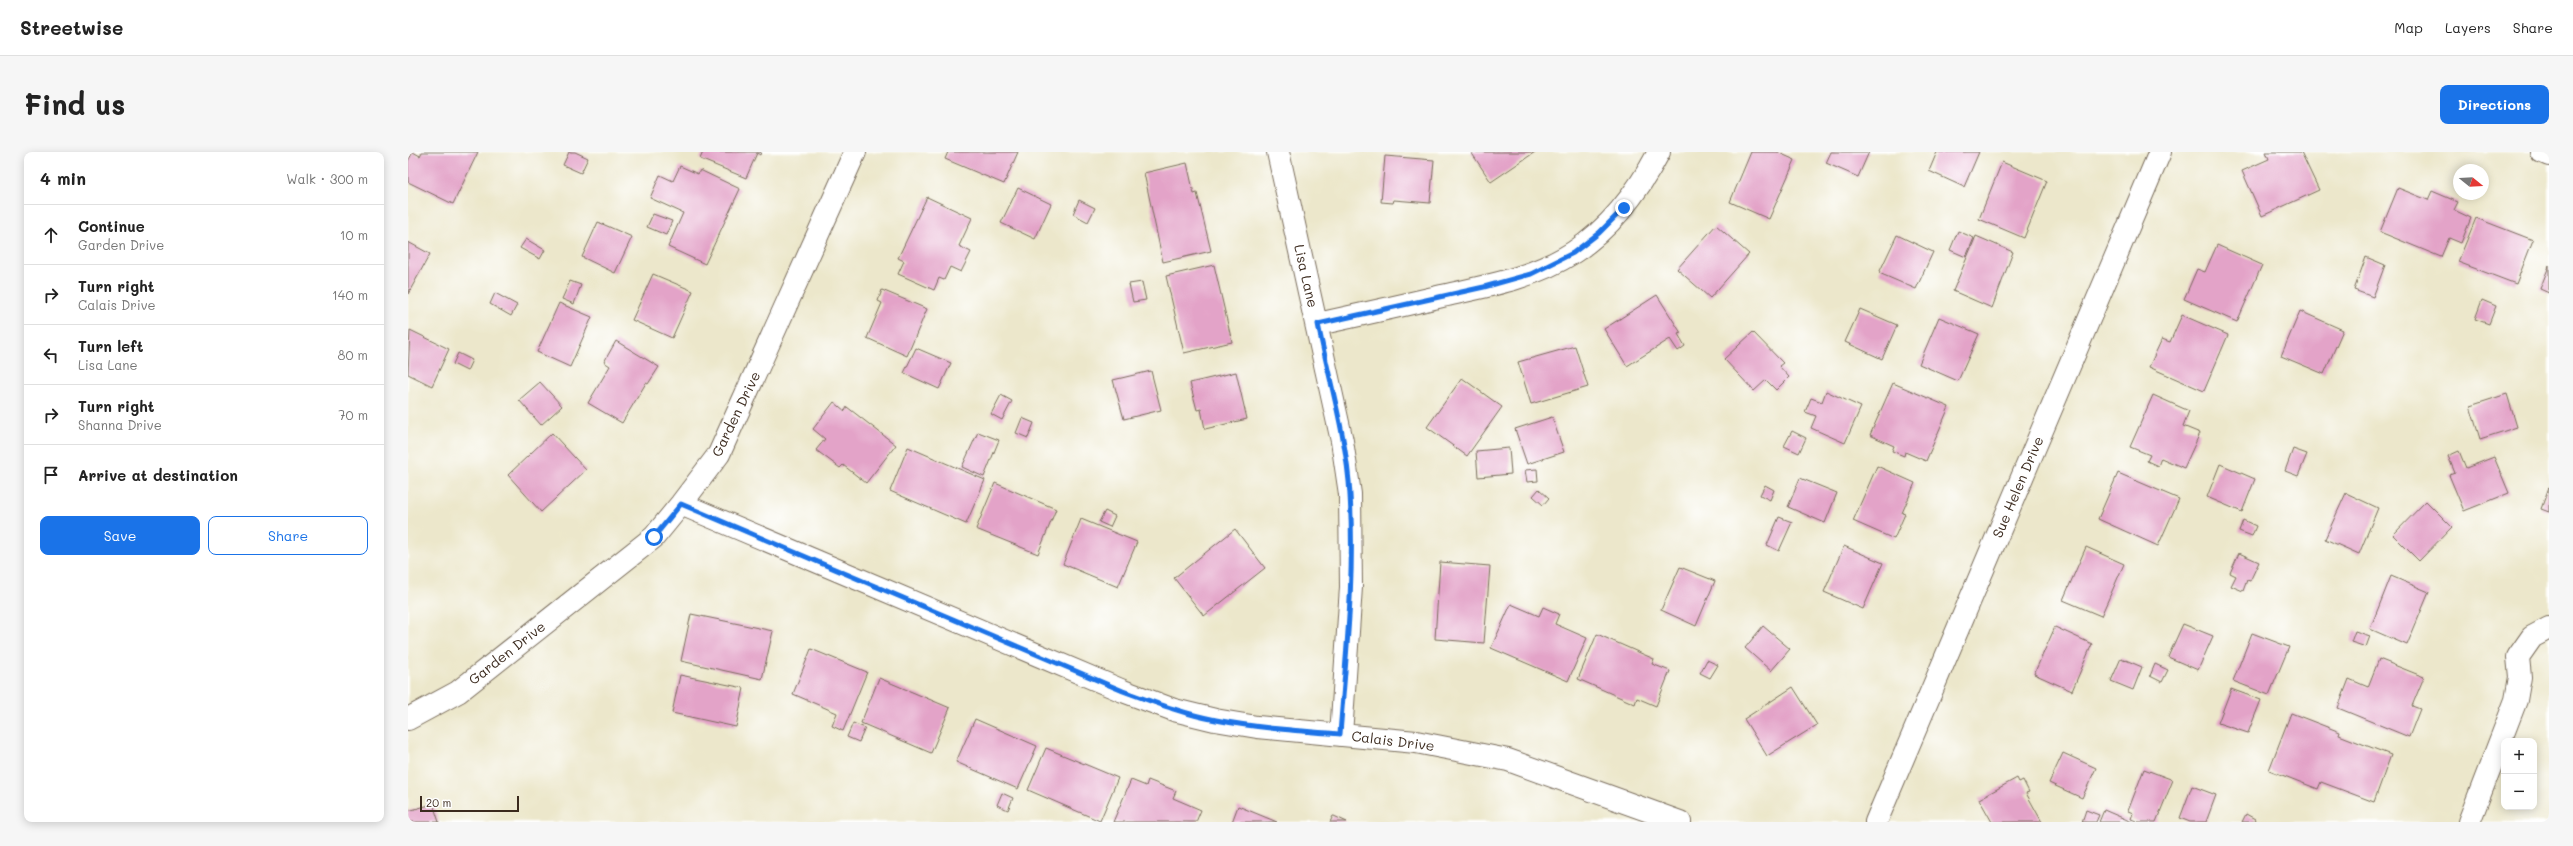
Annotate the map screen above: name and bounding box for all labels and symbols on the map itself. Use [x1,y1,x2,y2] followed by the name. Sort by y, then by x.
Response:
[2453,164,2489,200] north arrow
[1615,199,1633,217] route end
[1290,242,1323,309] street label: Lisa Lane
[707,368,764,460] street label: Garden Drive
[1988,433,2048,541] street label: Sue Helen Drive
[645,528,663,546] route start
[464,617,549,689] street label: Garden Drive
[1350,726,1436,755] street label: Calais Drive
[420,794,519,813] scale bar

